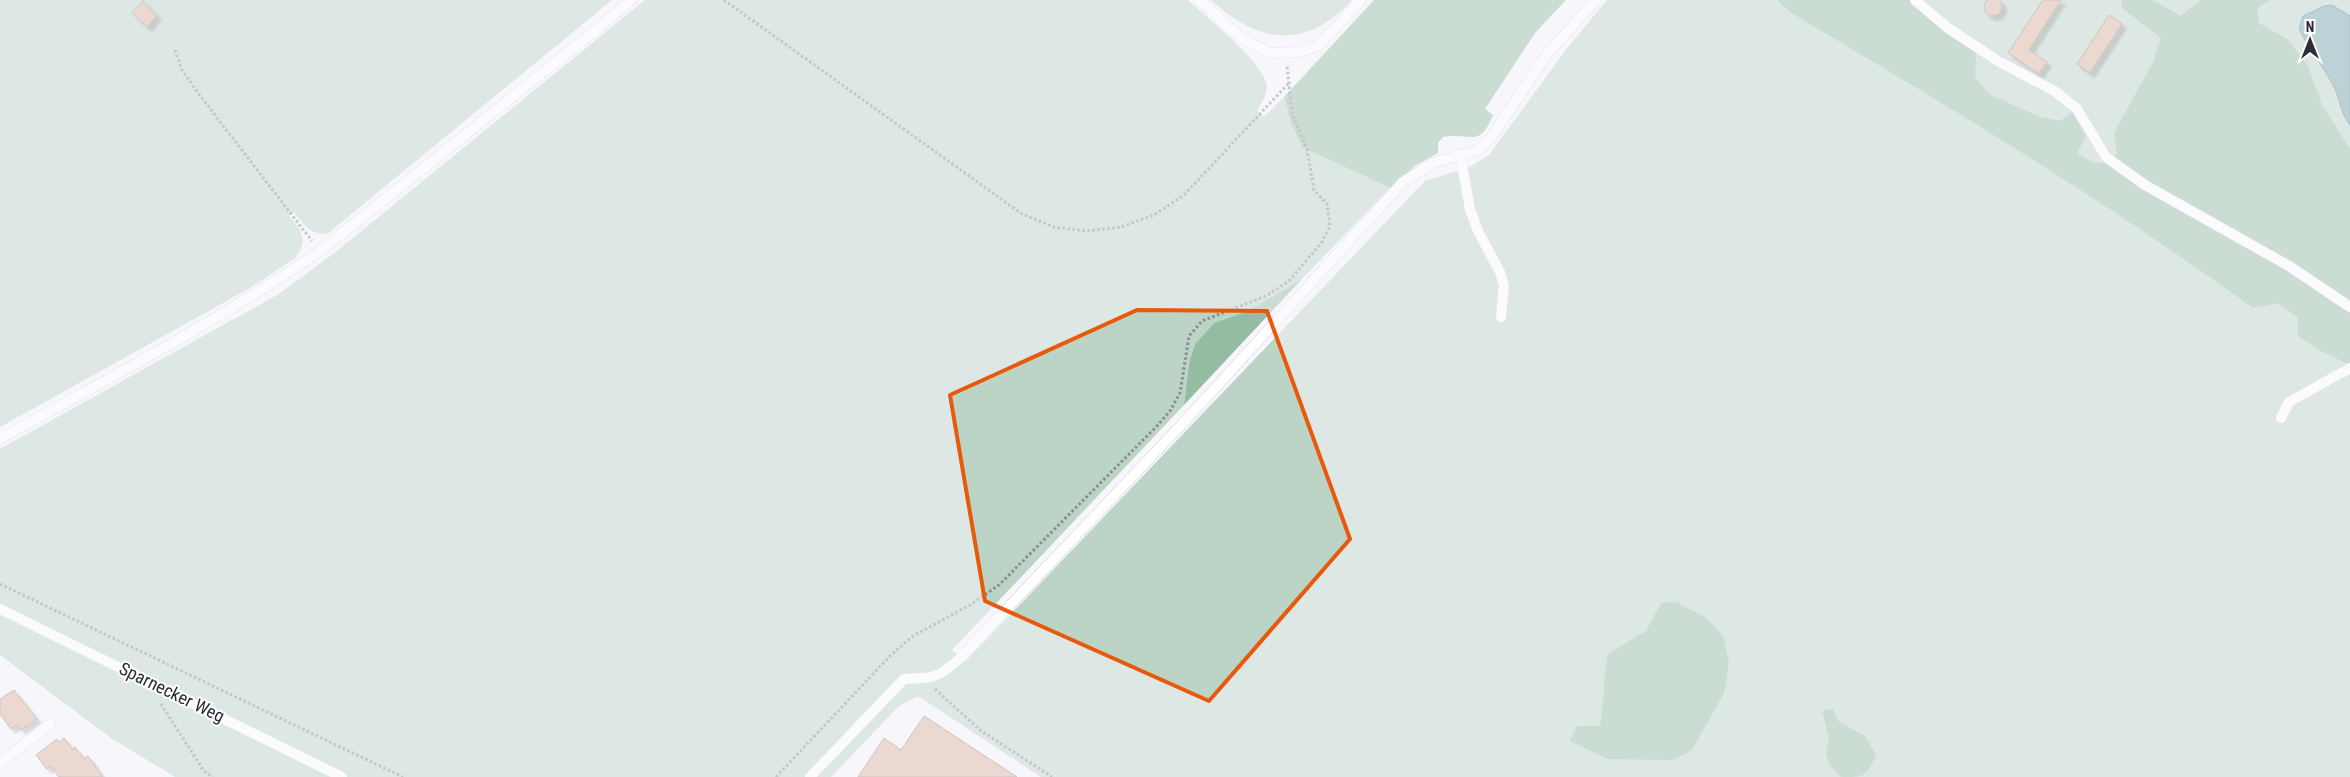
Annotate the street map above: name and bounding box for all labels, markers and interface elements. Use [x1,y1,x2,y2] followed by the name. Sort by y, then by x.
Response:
[2285,15,2335,65] north arrow
[2306,19,2314,35] text: N
[116,657,228,727] street label: Sparnecker Weg

